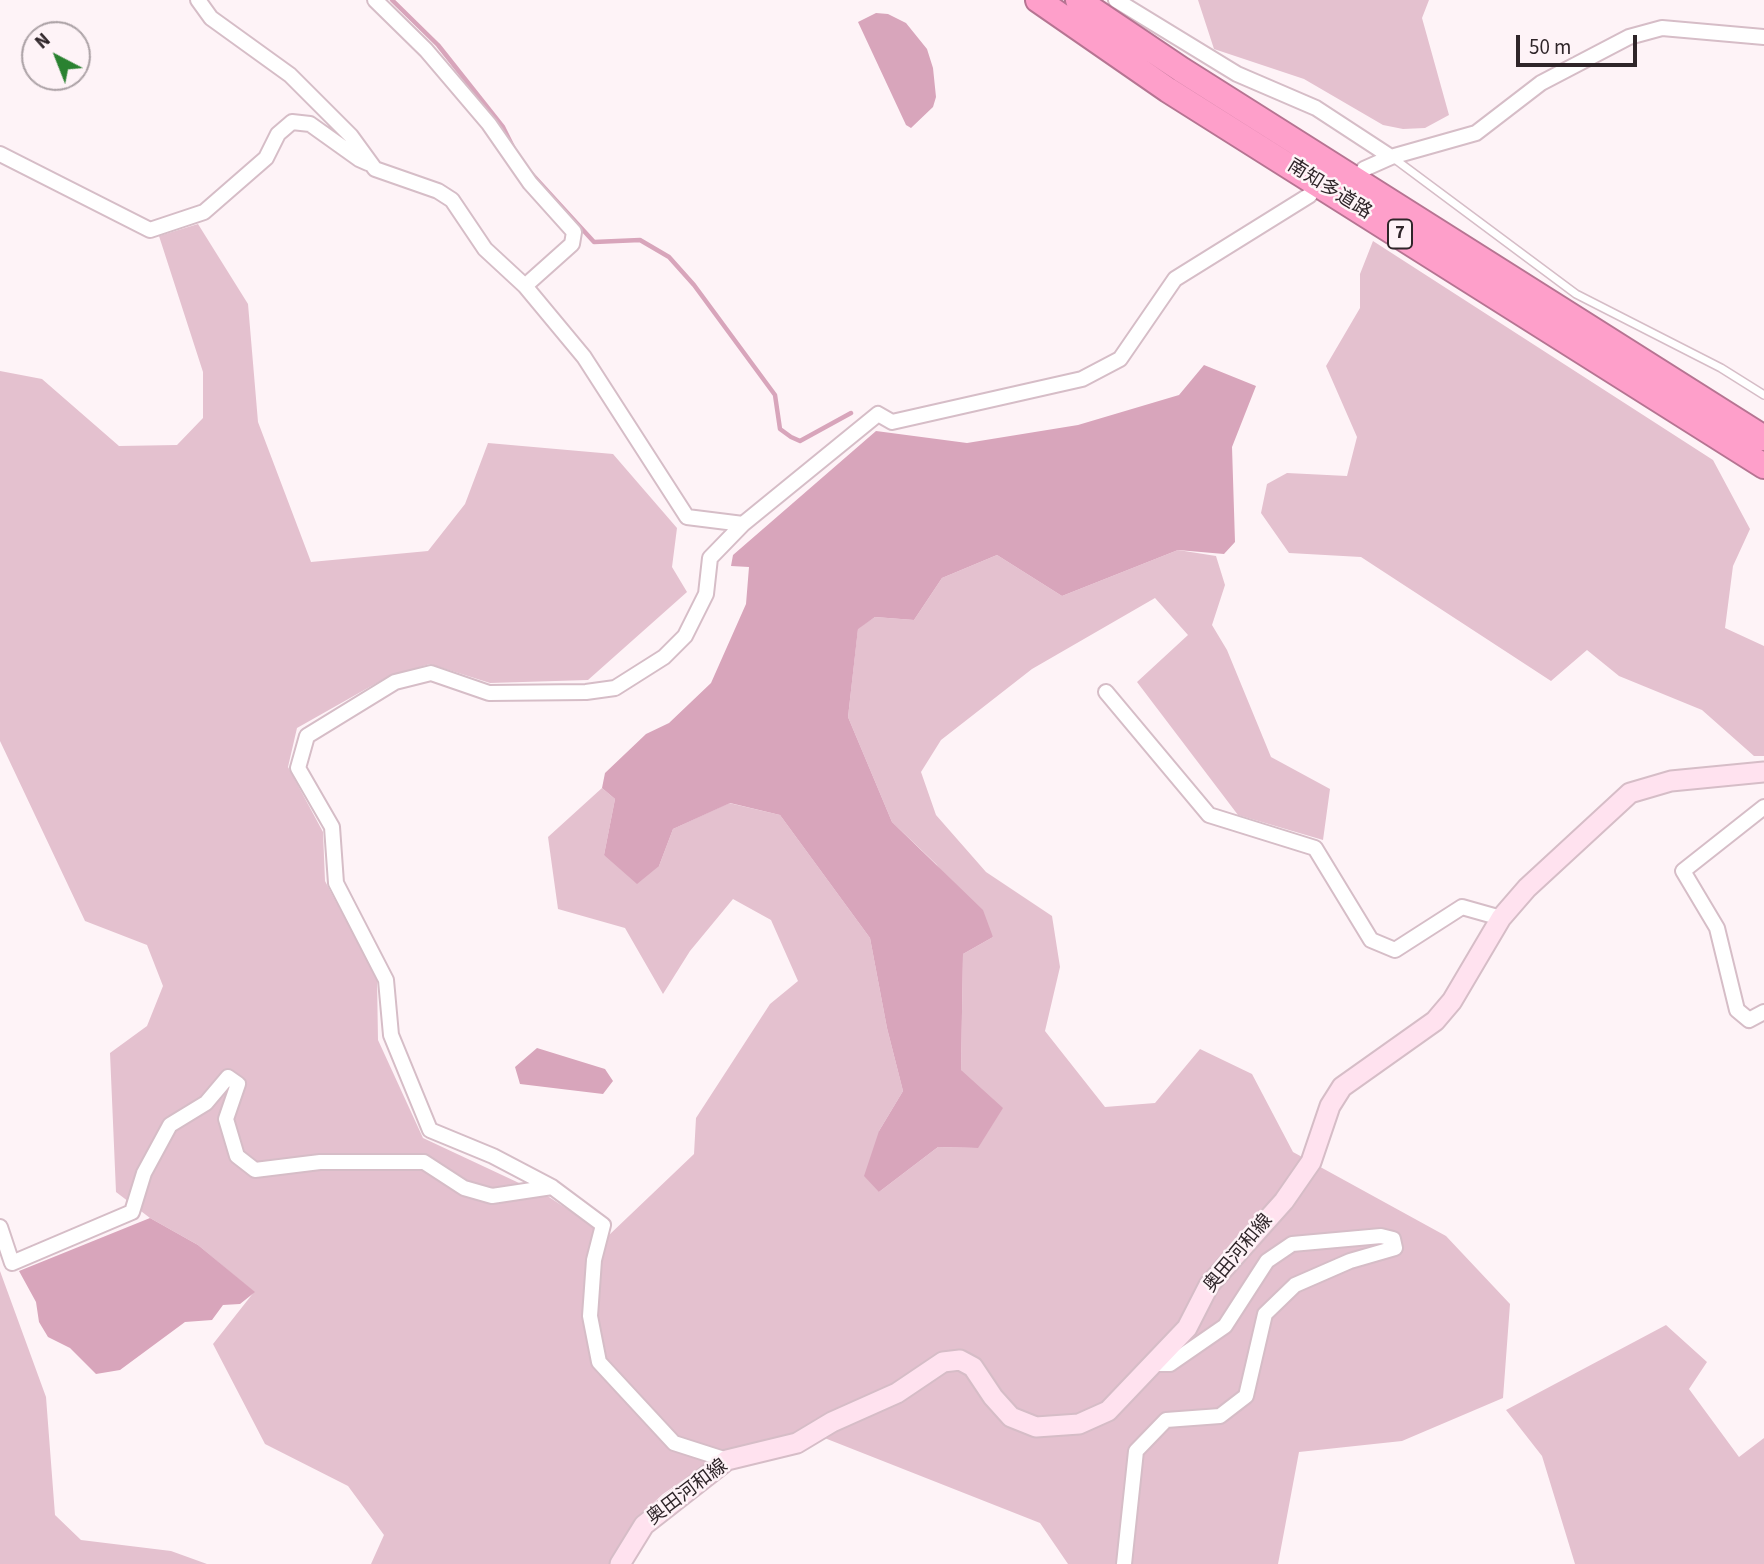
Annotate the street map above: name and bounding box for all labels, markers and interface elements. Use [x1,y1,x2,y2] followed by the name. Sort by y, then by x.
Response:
[21,21,91,91] north arrow
[1519,21,1640,65] scale bar
[29,27,57,56] text: N
[1529,32,1571,62] text: 50 m
[1283,155,1375,225] street label: 南知多道路
[1388,220,1412,248] road number: 7
[1200,1210,1278,1298] street label: 奥田河和線
[643,1455,733,1531] street label: 奥田河和線

